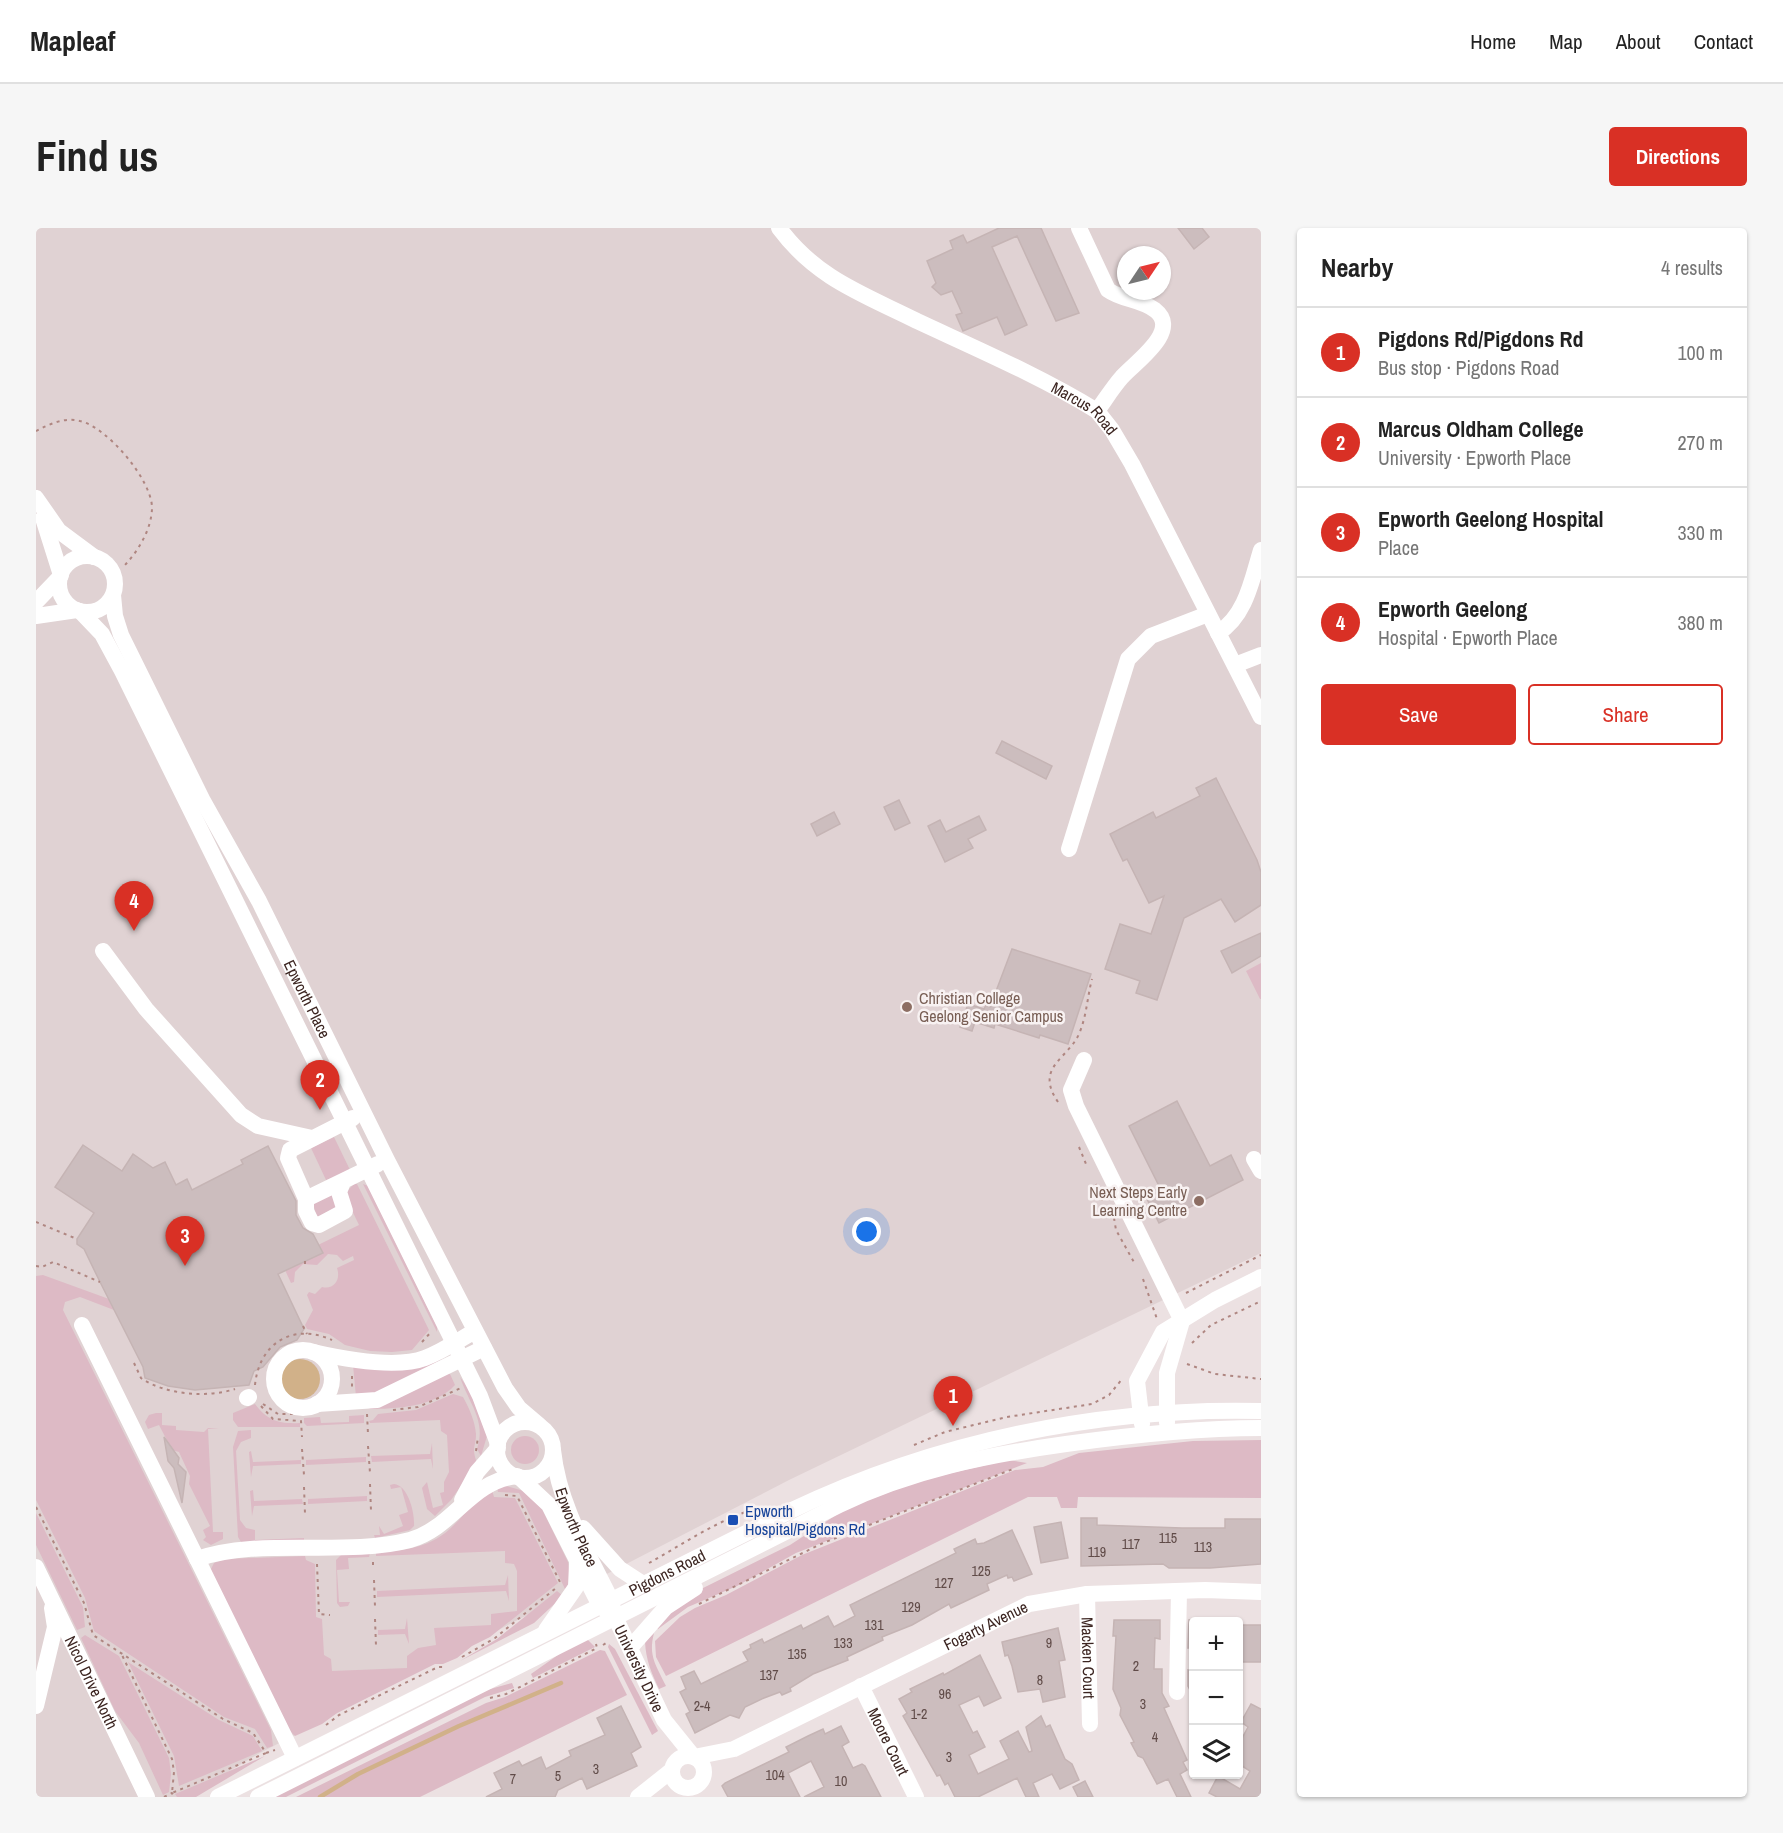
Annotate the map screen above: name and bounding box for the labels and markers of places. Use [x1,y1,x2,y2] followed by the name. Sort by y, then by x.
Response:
[114,882,154,931] pin: 4
[919,987,1063,1027] place label: Christian College Geelong Senior Campus
[900,1000,914,1014] marker: Christian College Geelong Senior Campus
[300,1060,340,1110] pin: 2
[1089,1181,1187,1221] place label: Next Steps Early Learning Centre
[1192,1194,1206,1208] marker: Next Steps Early Learning Centre
[166,1216,204,1266] pin: 3
[934,1376,972,1426] pin: 1
[745,1500,865,1540] place label: Epworth Hospital/Pigdons Rd
[726,1513,740,1527] marker: Epworth Hospital/Pigdons Rd

